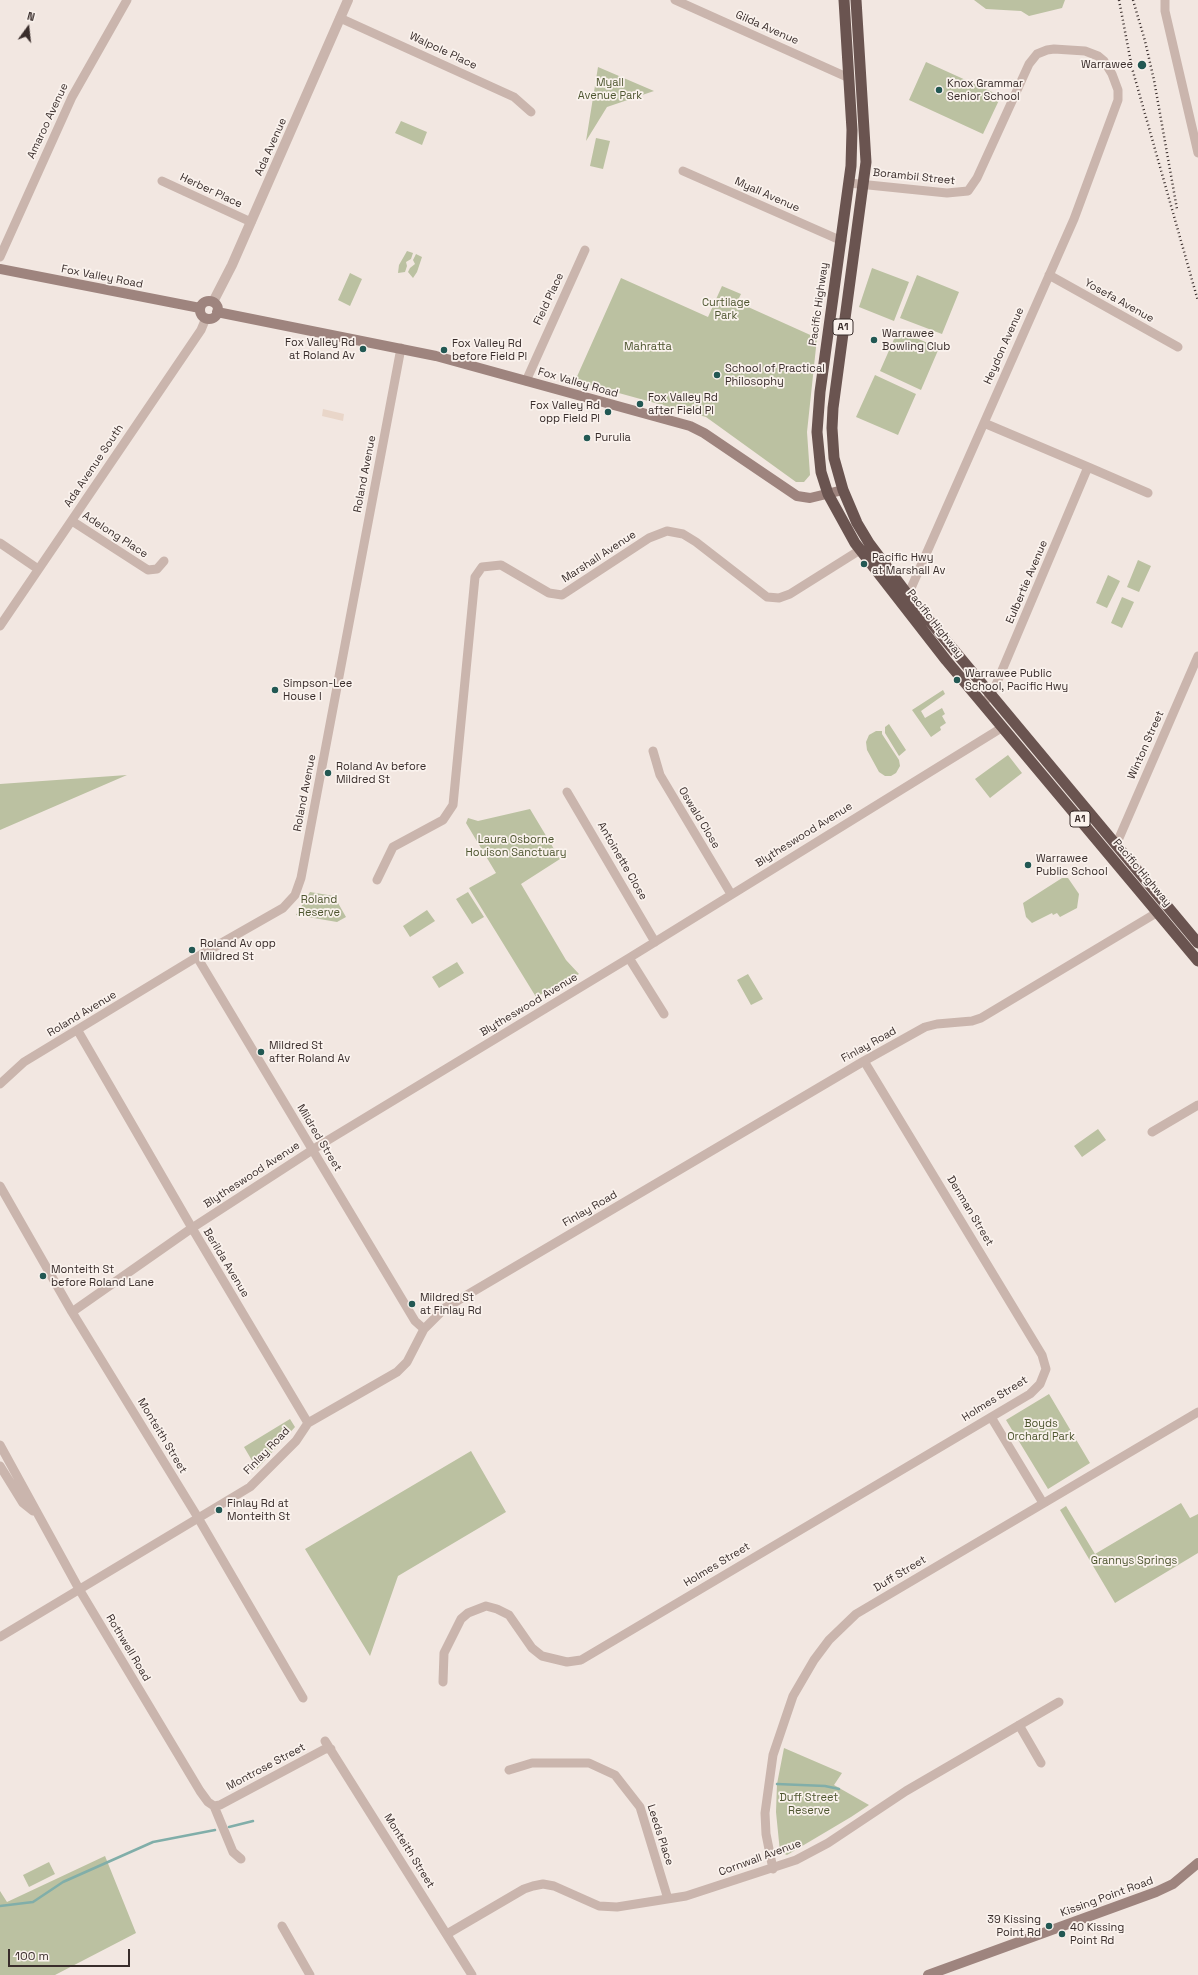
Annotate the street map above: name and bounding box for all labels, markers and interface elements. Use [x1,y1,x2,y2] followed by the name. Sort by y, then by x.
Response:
[8,8,48,48] north arrow
[733,8,801,48] street label: Gilda Avenue
[26,9,36,24] text: N
[407,30,479,72] street label: Walpole Place
[1081,58,1133,72] place label: Warrawee
[1136,59,1148,71] marker: Warrawee
[578,76,642,102] park label: Myall Avenue Park
[947,77,1023,103] place label: Knox Grammar Senior School
[25,81,71,161] street label: Amaroo Avenue
[934,85,944,95] marker: Knox Grammar Senior School
[252,116,290,178] street label: Ada Avenue
[872,166,956,188] street label: Borambil Street
[178,171,244,211] street label: Herber Place
[733,175,801,215] street label: Myall Avenue
[807,262,831,346] street label: Pacific Highway
[60,263,144,291] street label: Fox Valley Road
[531,271,567,327] street label: Field Place
[1082,276,1156,326] street label: Yosefa Avenue
[702,296,750,322] park label: Curtilage Park
[981,306,1027,386] street label: Heydon Avenue
[833,319,853,335] road number: A1
[882,327,950,353] place label: Warrawee Bowling Club
[869,335,879,345] marker: Warrawee Bowling Club
[285,336,355,362] place label: Fox Valley Rd at Roland Av
[452,337,527,363] place label: Fox Valley Rd before Field Pl
[624,340,672,354] park label: Mahratta
[358,344,368,354] marker: Fox Valley Rd at Roland Av
[439,345,449,355] marker: Fox Valley Rd before Field Pl
[725,362,825,388] place label: School of Practical Philosophy
[536,365,620,401] street label: Fox Valley Road
[712,370,722,380] marker: School of Practical Philosophy
[648,391,718,417] place label: Fox Valley Rd after Field Pl
[530,399,600,425] place label: Fox Valley Rd opp Field Pl
[635,399,645,409] marker: Fox Valley Rd after Field Pl
[603,407,613,417] marker: Fox Valley Rd opp Field Pl
[61,422,127,510] street label: Ada Avenue South
[595,431,631,445] place label: Purulia
[582,433,592,443] marker: Purulia
[351,434,379,514] street label: Roland Avenue
[80,509,150,561] street label: Adelong Place
[559,528,639,586] street label: Marshall Avenue
[1003,538,1051,626] street label: Eulbertie Avenue
[872,551,945,577] place label: Pacific Hwy at Marshall Av
[859,559,869,569] marker: Pacific Hwy at Marshall Av
[904,587,966,661] street label: Pacific Highway
[965,667,1068,693] place label: Warrawee Public School, Pacific Hwy
[952,675,962,685] marker: Warrawee Public School, Pacific Hwy
[283,677,352,703] place label: Simpson-Lee House I
[270,685,280,695] marker: Simpson-Lee House I
[1125,709,1167,781] street label: Winton Street
[291,753,319,833] street label: Roland Avenue
[336,760,426,786] place label: Roland Av before Mildred St
[323,768,333,778] marker: Roland Av before Mildred St
[675,785,723,851] street label: Oswald Close
[753,800,855,870] street label: Blytheswood Avenue
[1070,811,1090,827] road number: A1
[594,820,650,902] street label: Antoinette Close
[466,833,566,859] park label: Laura Osborne Houison Sanctuary
[1110,837,1174,909] street label: Pacific Highway
[1036,852,1108,878] place label: Warrawee Public School
[1023,860,1033,870] marker: Warrawee Public School
[298,893,340,919] park label: Roland Reserve
[200,937,276,963] place label: Roland Av opp Mildred St
[187,945,197,955] marker: Roland Av opp Mildred St
[478,971,580,1039] street label: Blytheswood Avenue
[45,988,119,1040] street label: Roland Avenue
[839,1024,899,1066] street label: Finlay Road
[269,1039,350,1065] place label: Mildred St after Roland Av
[256,1047,266,1057] marker: Mildred St after Roland Av
[294,1102,344,1174] street label: Mildred Street
[202,1139,302,1211] street label: Blytheswood Avenue
[944,1174,996,1248] street label: Denman Street
[560,1188,620,1230] street label: Finlay Road
[200,1226,252,1300] street label: Berilda Avenue
[51,1263,154,1289] place label: Monteith St before Roland Lane
[38,1271,48,1281] marker: Monteith St before Roland Lane
[420,1291,482,1317] place label: Mildred St at Finlay Rd
[407,1299,417,1309] marker: Mildred St at Finlay Rd
[960,1374,1030,1424] street label: Holmes Street
[134,1396,190,1476] street label: Monteith Street
[1007,1417,1075,1443] park label: Boyds Orchard Park
[241,1425,293,1477] street label: Finlay Road
[227,1497,290,1523] place label: Finlay Rd at Monteith St
[214,1505,224,1515] marker: Finlay Rd at Monteith St
[681,1540,753,1590] street label: Holmes Street
[871,1553,929,1595] street label: Duff Street
[1091,1554,1177,1568] park label: Grannys Springs
[103,1612,153,1684] street label: Rothwell Road
[224,1741,308,1793] street label: Montrose Street
[780,1791,838,1817] park label: Duff Street Reserve
[644,1803,676,1867] street label: Leeds Place
[381,1811,437,1891] street label: Monteith Street
[717,1837,803,1879] street label: Cornwall Avenue
[1059,1874,1155,1920] street label: Kissing Point Road
[987,1913,1041,1939] place label: 39 Kissing Point Rd
[1044,1921,1054,1931] marker: 39 Kissing Point Rd
[1070,1921,1124,1947] place label: 40 Kissing Point Rd
[1057,1929,1067,1939] marker: 40 Kissing Point Rd
[10,1941,132,1967] scale bar
[15,1948,49,1964] text: 100 m

